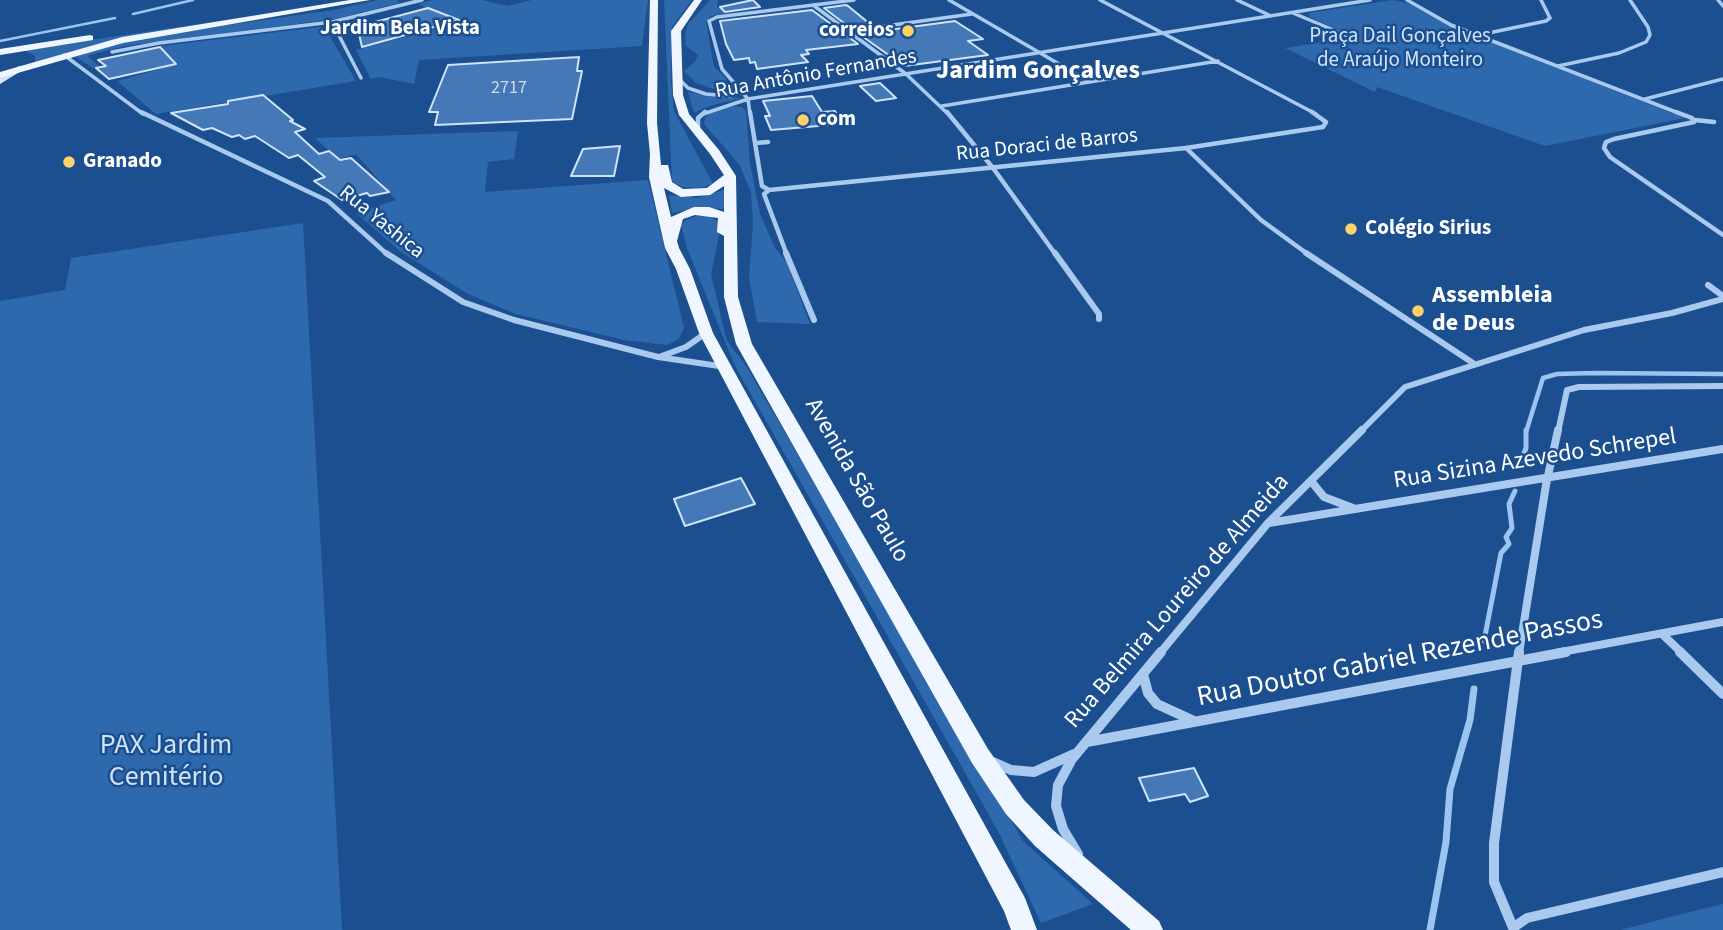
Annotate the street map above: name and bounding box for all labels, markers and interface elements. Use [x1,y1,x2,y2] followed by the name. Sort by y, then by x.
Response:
[320,16,480,42] district label: Jardim Bela Vista
[819,18,894,44] place label: correios
[900,23,916,39] marker: correios
[1309,24,1491,74] park label: Praça Dail Gonçalves de Araújo Monteiro
[714,45,918,105] street label: Rua Antônio Fernandes
[936,56,1140,88] district label: Jardim Gonçalves
[491,78,527,100] house number: 2717
[817,107,856,133] place label: com
[795,112,811,128] marker: com
[955,124,1139,168] street label: Rua Doraci de Barros
[83,149,162,175] place label: Granado
[61,154,77,170] marker: Granado
[333,181,429,265] street label: Rua Yashica
[1365,216,1491,242] place label: Colégio Sirius
[1343,221,1359,237] marker: Colégio Sirius
[1432,283,1553,339] place label: Assembleia de Deus
[1410,303,1426,319] marker: Assembleia de Deus
[797,394,915,568] street label: Avenida São Paulo
[1392,423,1678,497] street label: Rua Sizina Azevedo Schrepel
[1060,469,1296,735] street label: Rua Belmira Loureiro de Almeida
[1194,604,1606,716] street label: Rua Doutor Gabriel Rezende Passos
[100,730,232,796] park label: PAX Jardim Cemitério

